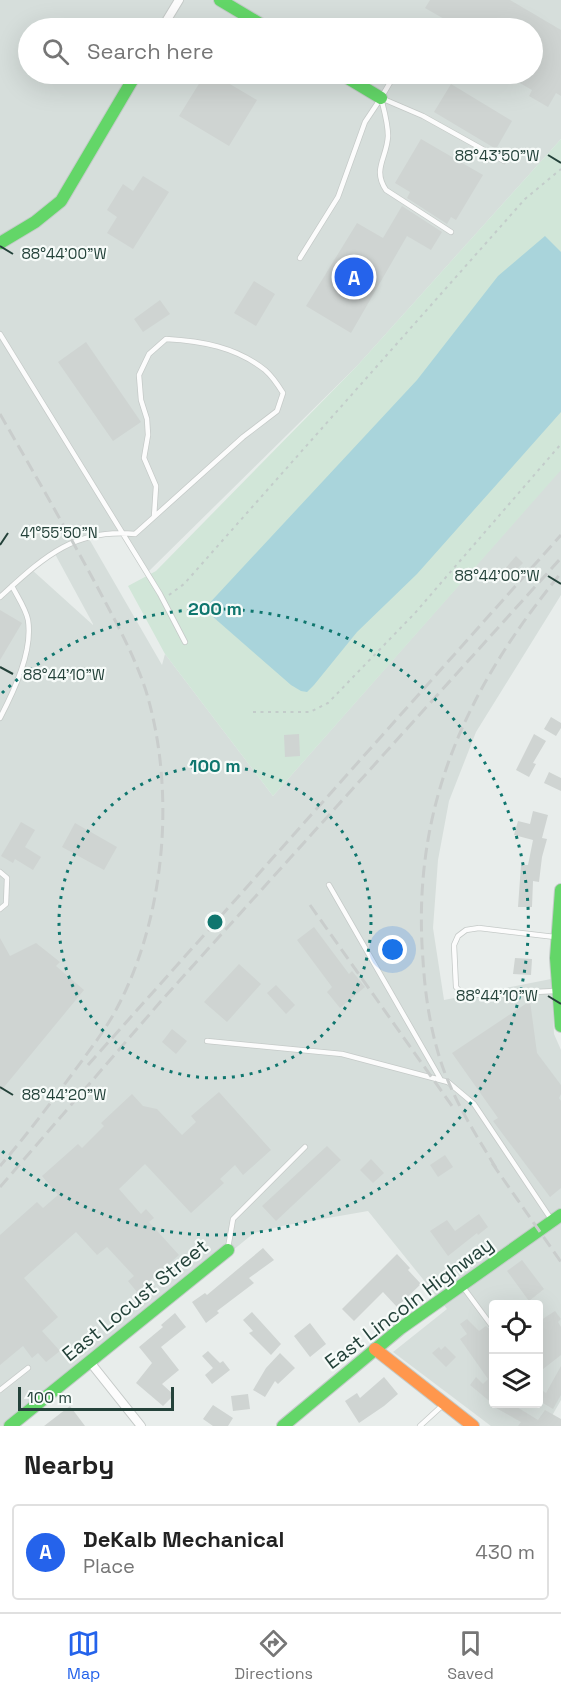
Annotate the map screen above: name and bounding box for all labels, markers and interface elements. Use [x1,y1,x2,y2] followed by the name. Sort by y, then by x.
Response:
[18,18,543,84] search box
[39,35,72,68] icon: search
[87,37,214,65] text: Search here
[455,146,539,165] text: 88°43'50"W
[21,244,107,263] text: 88°44'00"W
[334,254,374,300] pin: A
[20,523,98,542] text: 41°55'50"N
[454,566,540,585] text: 88°44'00"W
[188,597,242,620] text: 200 m
[23,665,105,684] text: 88°44'10"W
[189,754,241,777] text: 100 m
[205,912,225,932] centre of rings
[378,935,407,964] your location
[456,986,538,1005] text: 88°44'10"W
[22,1085,106,1104] text: 88°44'20"W
[320,1231,498,1375] street label: East Lincoln Highway
[57,1233,213,1367] street label: East Locust Street
[489,1300,543,1408] map controls
[489,1300,543,1354] button: locate
[489,1354,543,1408] button: layers
[18,1384,174,1412] scale bar
[27,1387,72,1408] text: 100 m
[24,1448,114,1482] text: Nearby
[83,1525,284,1553] text: DeKalb Mechanical
[39,1539,52,1565] text: A
[475,1539,535,1565] text: 430 m
[83,1553,135,1579] text: Place
[67,1627,100,1684] tab: Map
[235,1627,313,1684] tab: Directions
[447,1627,494,1684] tab: Saved

